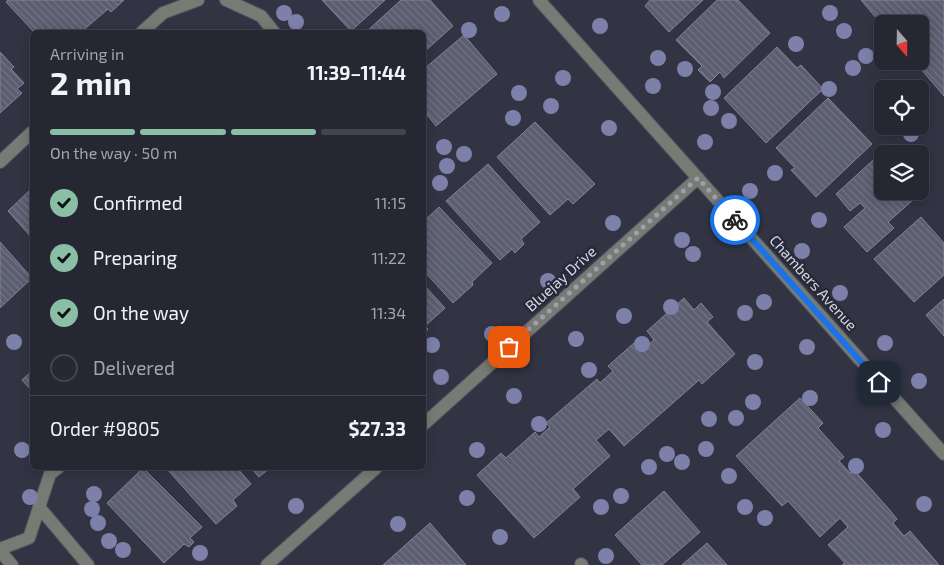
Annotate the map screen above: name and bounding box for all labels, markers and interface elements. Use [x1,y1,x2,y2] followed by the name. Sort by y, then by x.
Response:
[874,15,929,70] north arrow
[874,15,929,200] map controls
[50,44,124,63] text: Arriving in
[307,61,406,84] text: 11:39–11:44
[50,63,132,101] text: 2 min
[874,80,929,135] button: locate
[50,143,177,162] text: On the way · 50 m
[874,145,929,200] button: layers
[50,189,78,217] icon: check
[93,191,183,214] text: Confirmed
[375,193,406,212] text: 11:15
[710,195,760,245] courier
[721,206,749,234] icon: bike
[766,231,861,334] street label: Chambers Avenue
[521,242,600,315] street label: Bluejay Drive
[50,244,78,272] icon: check
[93,246,177,269] text: Preparing
[372,248,406,267] text: 11:22
[50,299,78,327] icon: check
[93,301,189,324] text: On the way
[371,303,406,322] text: 11:34
[488,326,530,368] pin
[495,333,523,361] icon: bag
[93,356,175,379] text: Delivered
[858,361,900,403] pin
[865,368,893,396] icon: home
[50,417,160,440] text: Order #9805
[349,417,406,440] text: $27.33

